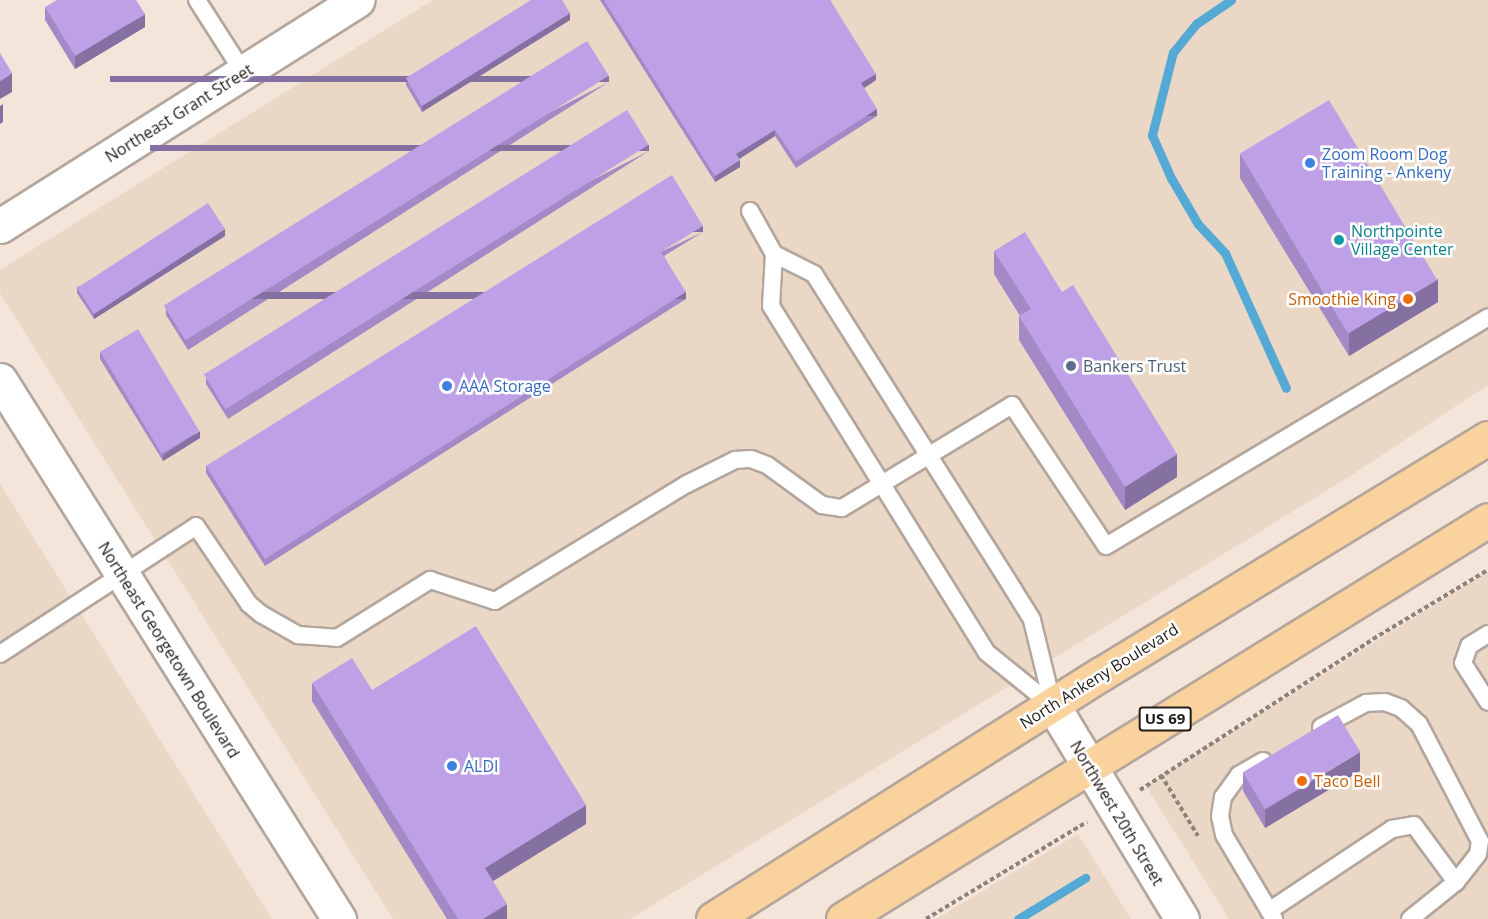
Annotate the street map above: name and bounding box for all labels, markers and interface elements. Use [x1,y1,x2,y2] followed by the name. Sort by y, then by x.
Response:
[102,60,256,166] street label: Northeast Grant Street
[1322,144,1451,182] place label: Zoom Room Dog Training - Ankeny
[1303,156,1317,170] marker: Zoom Room Dog Training - Ankeny
[1351,221,1453,259] place label: Northpointe Village Center
[1332,233,1346,247] marker: Northpointe Village Center
[1288,289,1396,309] place label: Smoothie King
[1401,292,1415,306] marker: Smoothie King
[1083,356,1186,376] place label: Bankers Trust
[1064,359,1078,373] marker: Bankers Trust
[459,376,551,396] place label: AAA Storage
[440,379,454,393] marker: AAA Storage
[94,538,244,762] street label: Northeast Georgetown Boulevard
[1016,619,1182,733] street label: North Ankeny Boulevard
[1138,707,1192,731] road number: US 69
[1066,737,1168,889] street label: Northwest 20th Street
[464,756,499,776] place label: ALDI
[445,759,459,773] marker: ALDI
[1314,771,1381,791] place label: Taco Bell
[1295,774,1309,788] marker: Taco Bell

